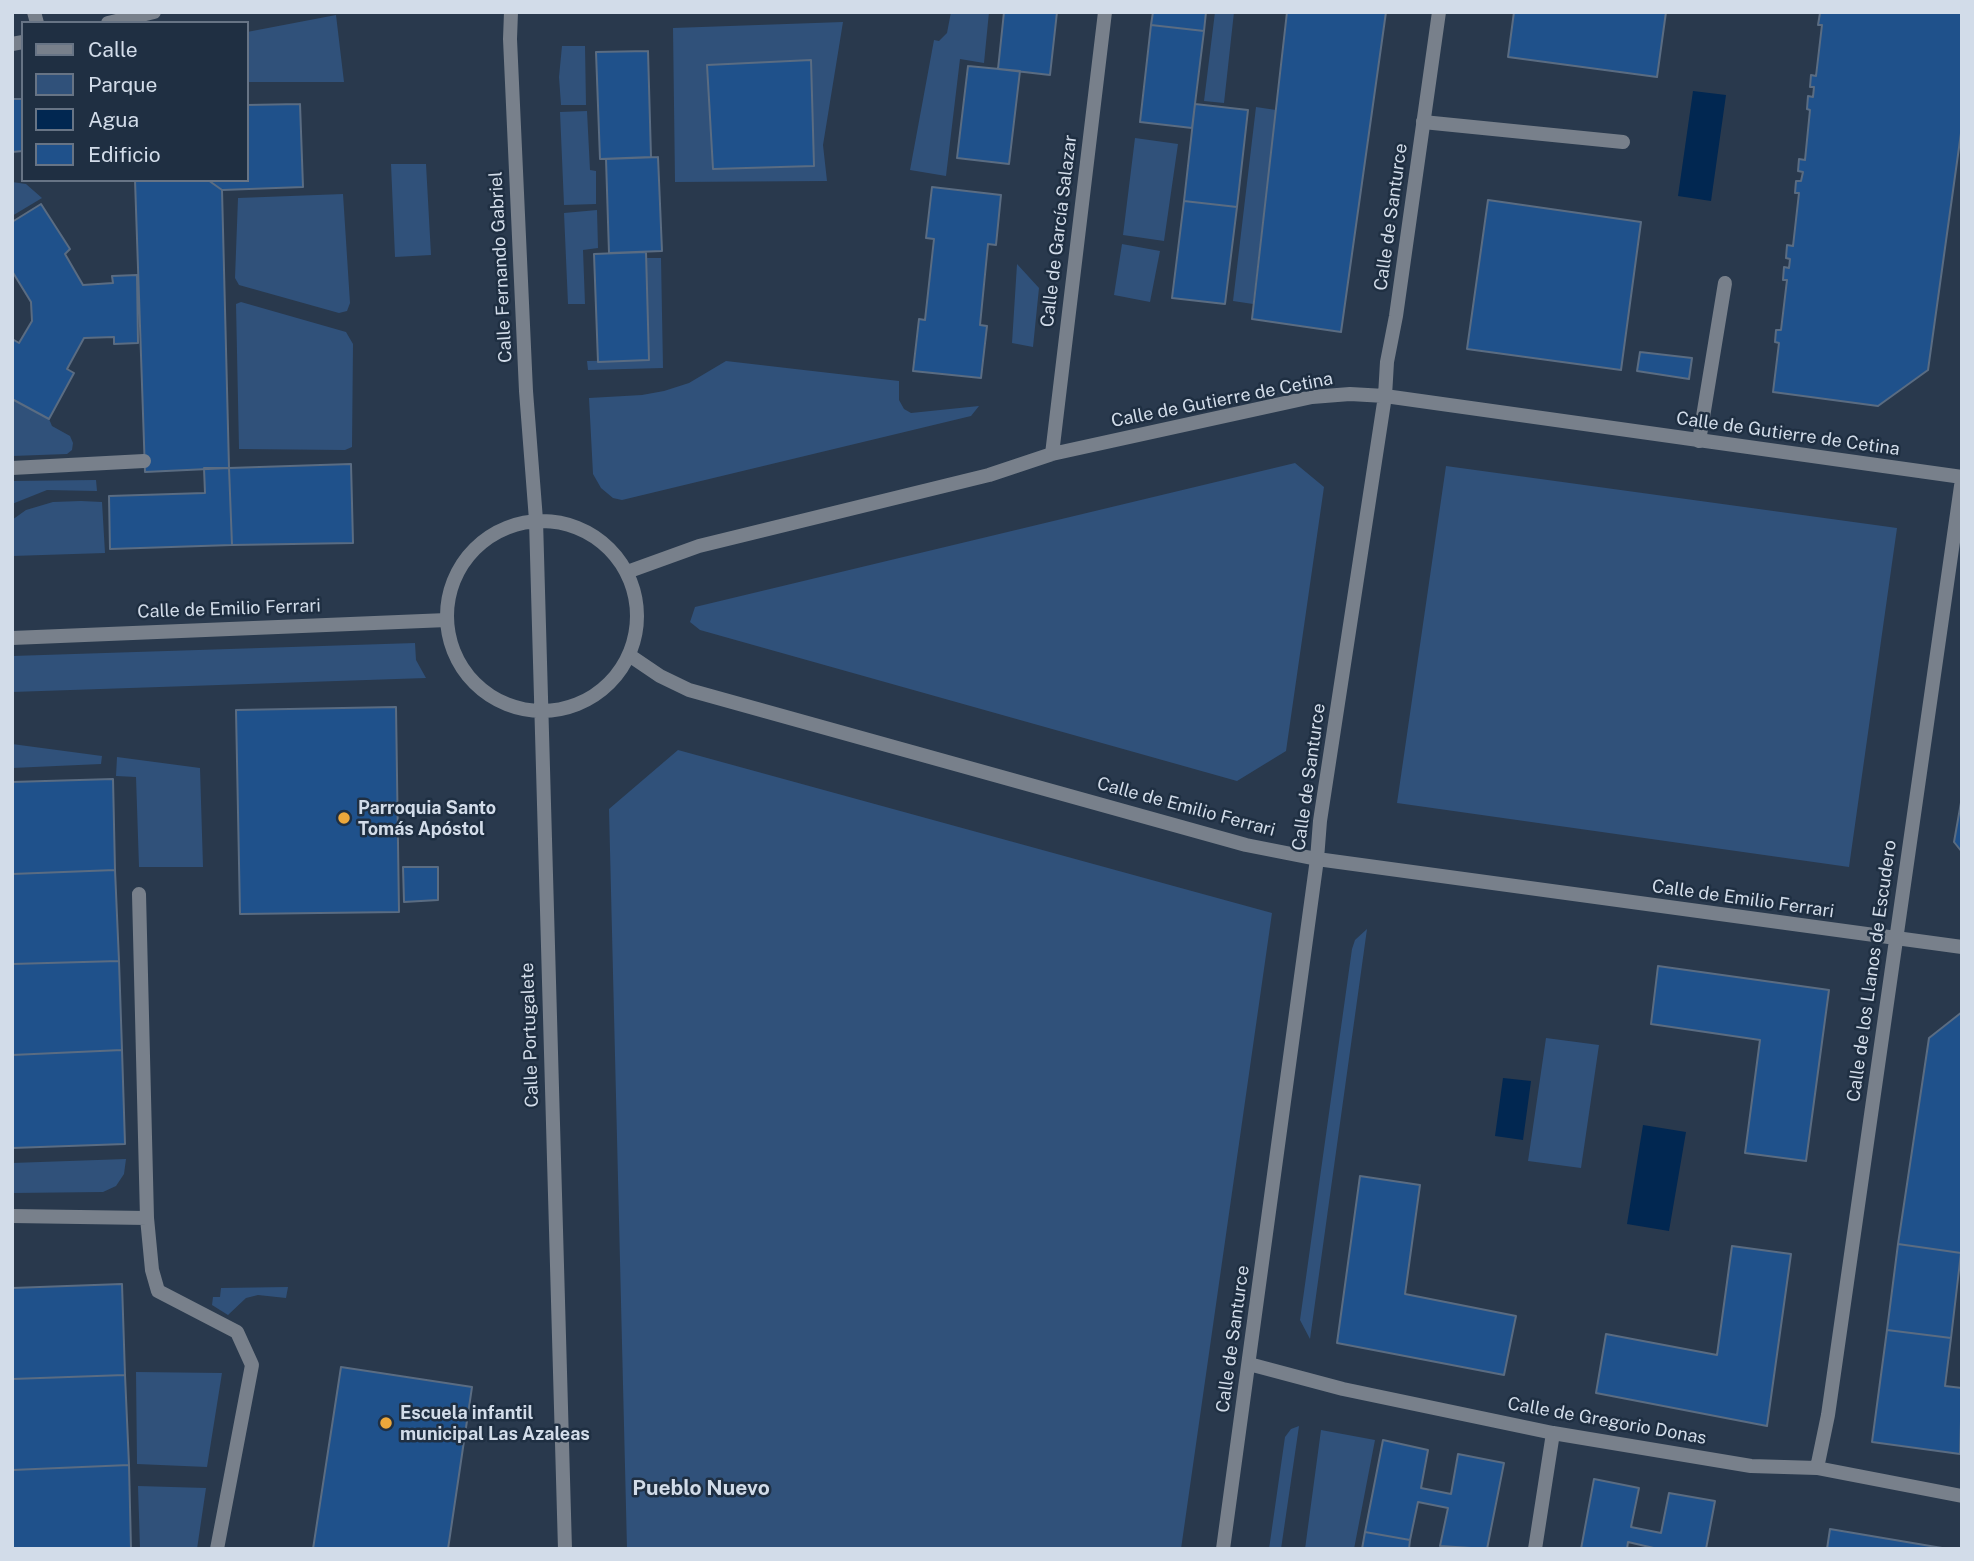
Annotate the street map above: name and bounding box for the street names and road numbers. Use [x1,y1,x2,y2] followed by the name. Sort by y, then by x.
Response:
[1036,134,1082,328] street label: Calle de García Salazar
[1370,142,1412,292] street label: Calle de Santurce
[485,171,517,363] street label: Calle Fernando Gabriel
[1109,368,1335,432] street label: Calle de Gutierre de Cetina
[1675,408,1901,460] street label: Calle de Gutierre de Cetina
[137,595,321,623] street label: Calle de Emilio Ferrari
[1288,702,1330,852] street label: Calle de Santurce
[1095,773,1277,841] street label: Calle de Emilio Ferrari
[1843,839,1901,1103] street label: Calle de los Llanos de Escudero
[1651,876,1835,922] street label: Calle de Emilio Ferrari
[517,962,543,1108] street label: Calle Portugalete
[1212,1264,1254,1414] street label: Calle de Santurce
[1506,1393,1708,1449] street label: Calle de Gregorio Donas

